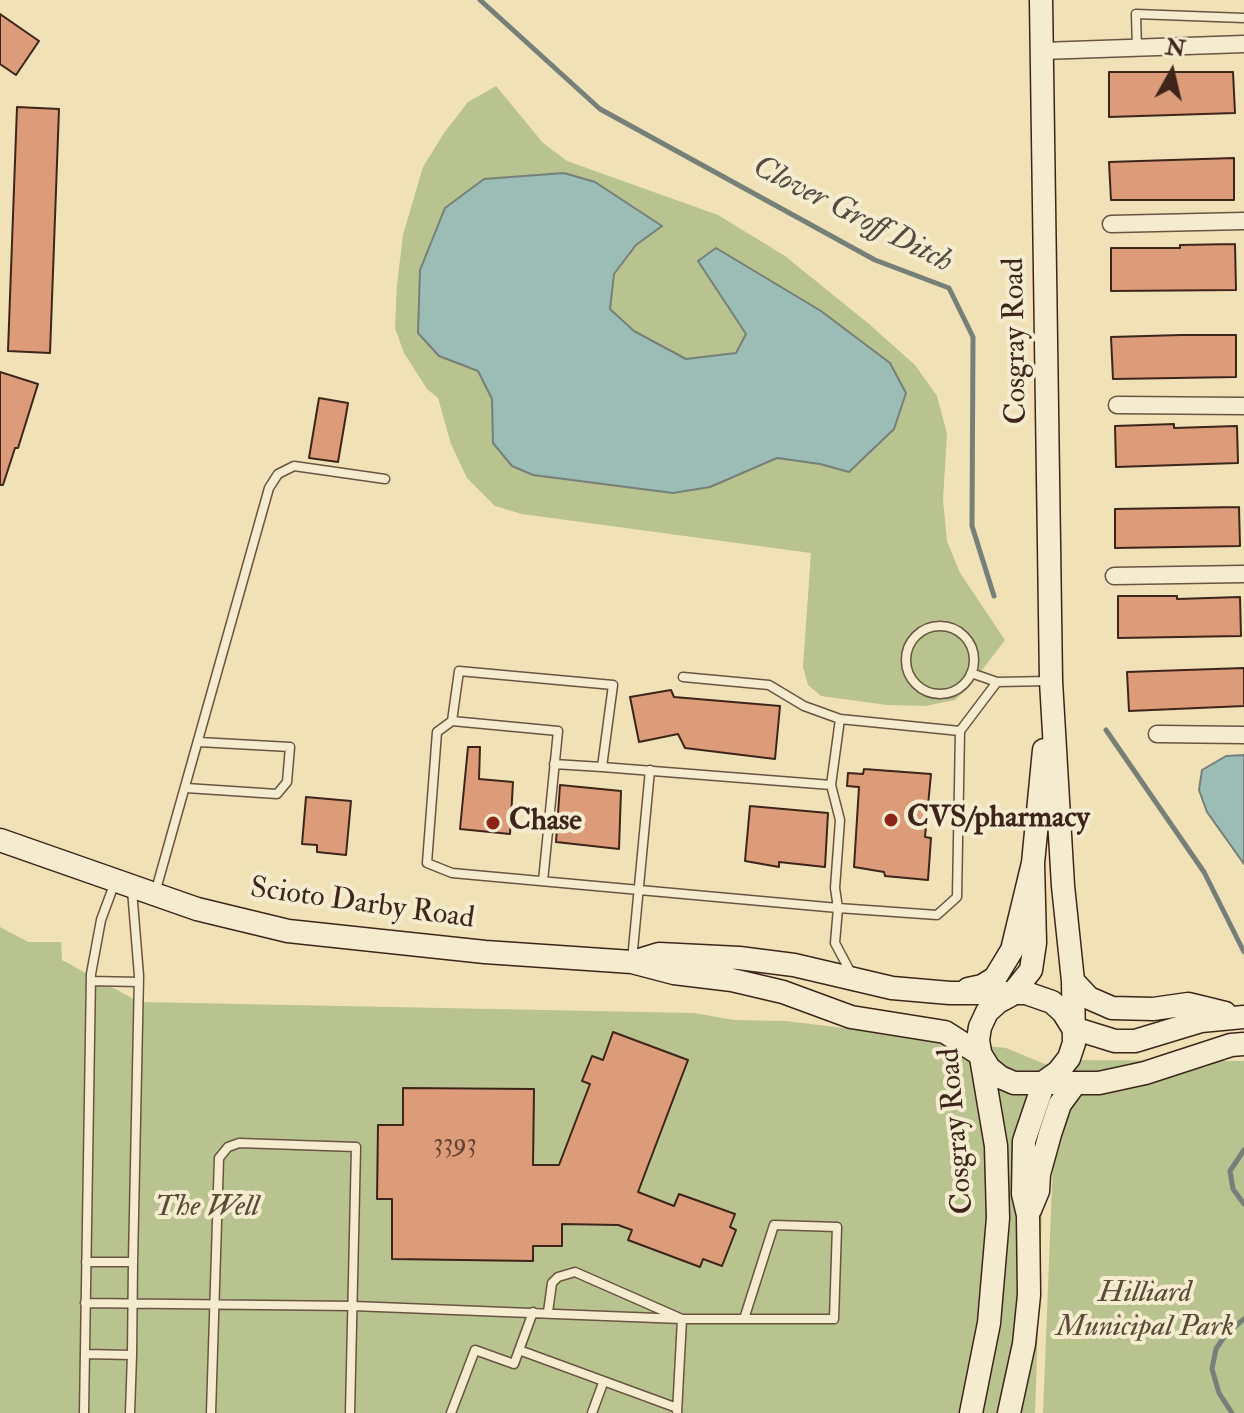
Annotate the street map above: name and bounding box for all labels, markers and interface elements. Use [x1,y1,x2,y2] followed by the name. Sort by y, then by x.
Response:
[1132,32,1212,112] north arrow
[1164,33,1187,63] text: N
[745,149,959,283] water label: Clover Groff Ditch
[998,257,1036,425] street label: Cosgray Road
[907,802,1090,838] place label: CVS/pharmacy
[509,805,582,841] place label: Chase
[882,811,900,829] marker: CVS/pharmacy
[484,814,502,832] marker: Chase
[248,871,476,939] street label: Scioto Darby Road
[933,1046,983,1216] street label: Cosgray Road
[433,1129,477,1161] house number: 3393
[155,1191,259,1227] park label: The Well
[1056,1277,1234,1348] park label: Hilliard Municipal Park

